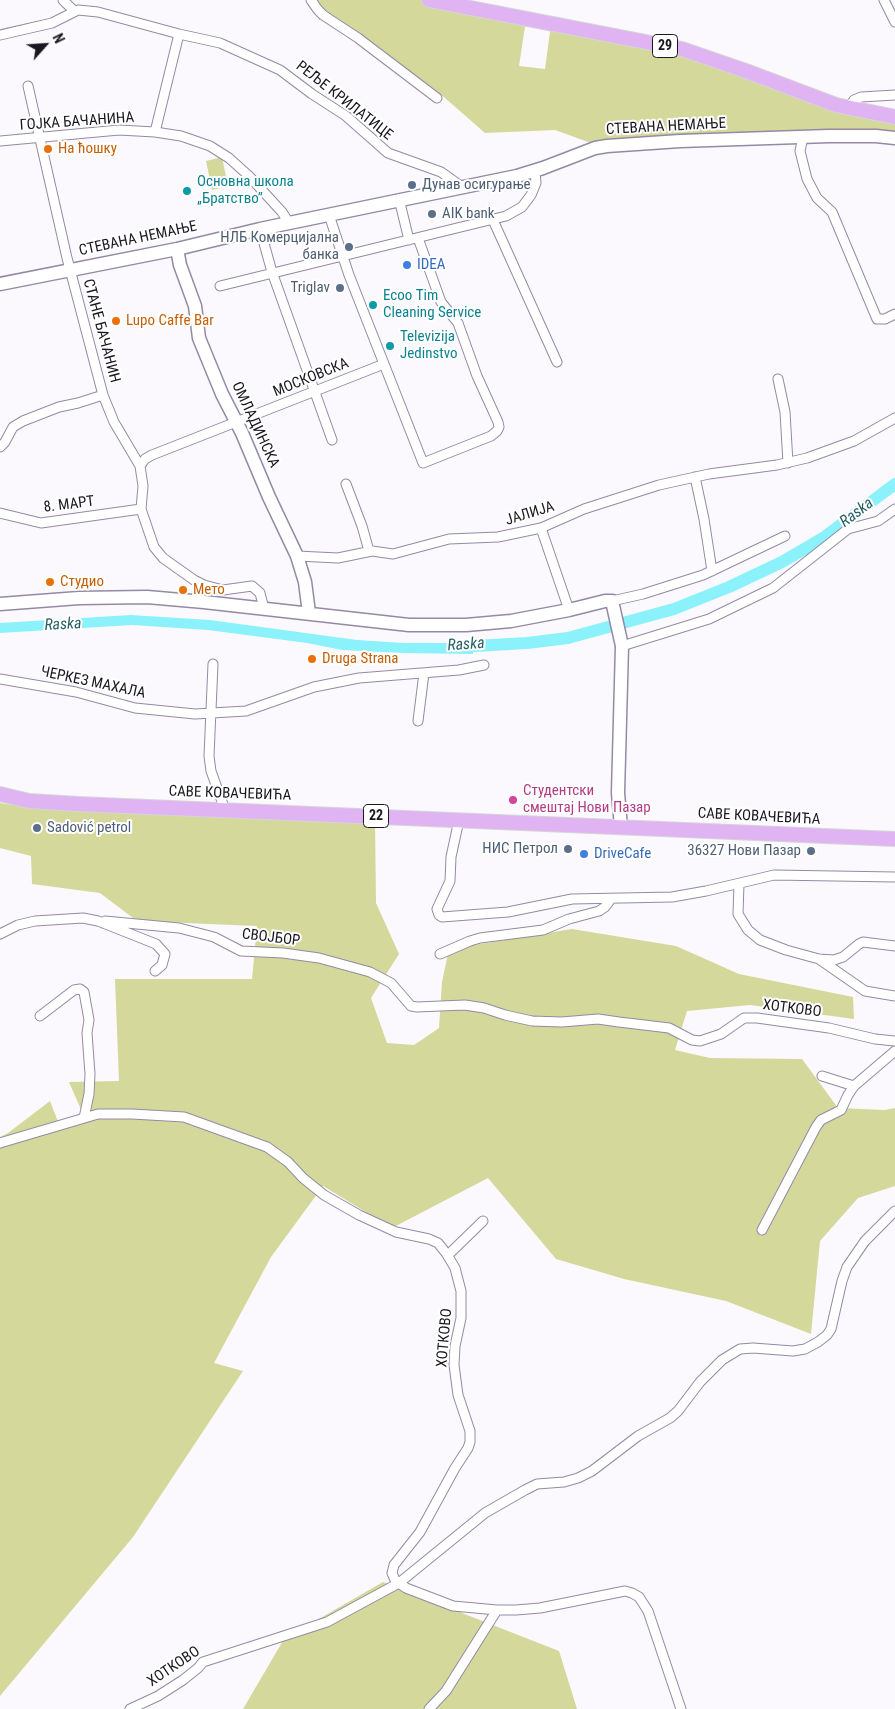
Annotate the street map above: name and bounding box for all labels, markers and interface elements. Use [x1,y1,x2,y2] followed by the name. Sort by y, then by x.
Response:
[20,20,70,70] north arrow
[49,31,68,46] text: N
[652,34,678,58] road number: 29
[292,58,396,144] street label: РЕЉЕ КРИЛАТИЦЕ
[19,109,135,135] street label: ГОЈКА БАЧАНИНА
[606,115,726,139] street label: СТЕВАНА НЕМАЊЕ
[58,140,117,158] place label: На ћошку
[42,143,54,155] marker: На ћошку
[197,173,294,208] place label: Основна школа „Братство”
[422,176,531,194] place label: Дунав осигурање
[406,179,418,191] marker: Дунав осигурање
[181,185,193,197] marker: Основна школа „Братство”
[442,205,495,223] place label: AIK bank
[426,208,438,220] marker: AIK bank
[77,218,199,260] street label: СТЕВАНА НЕМАЊЕ
[220,229,339,264] place label: НЛБ Комерцијална банка
[343,241,355,253] marker: НЛБ Комерцијална банка
[417,256,445,274] place label: IDEA
[401,259,413,271] marker: IDEA
[79,277,123,385] street label: СТАНЕ БАЧАНИН
[290,279,330,297] place label: Triglav
[334,282,346,294] marker: Triglav
[383,287,481,322] place label: Ecoo Tim Cleaning Service
[367,299,379,311] marker: Ecoo Tim Cleaning Service
[126,312,214,330] place label: Lupo Caffe Bar
[110,315,122,327] marker: Lupo Caffe Bar
[400,328,458,363] place label: Televizija Jedinstvo
[384,340,396,352] marker: Televizija Jedinstvo
[271,355,351,401] street label: МОСКОВСКА
[227,379,283,471] street label: ОМЛАДИНСКА
[43,493,95,517] street label: 8. МАРТ
[836,494,878,532] water label: Raska
[503,498,557,530] street label: ЈАЛИЈА
[60,573,104,591] place label: Студио
[44,576,56,588] marker: Студио
[193,581,225,599] place label: Мето
[177,584,189,596] marker: Мето
[44,614,82,636] water label: Raska
[447,634,485,656] water label: Raska
[322,650,399,668] place label: Druga Strana
[306,653,318,665] marker: Druga Strana
[39,663,147,703] street label: ЧЕРКЕЗ МАХАЛА
[523,782,651,817] place label: Студентски смештај Нови Пазар
[168,783,292,805] street label: САВЕ КОВАЧЕВИЋА
[507,794,519,806] marker: Студентски смештај Нови Пазар
[364,804,388,828] road number: 22
[697,805,821,829] street label: САВЕ КОВАЧЕВИЋА
[47,819,131,837] place label: Sadović petrol
[31,822,43,834] marker: Sadović petrol
[482,840,558,858] place label: НИС Петрол
[687,842,801,860] place label: 36327 Нови Пазар
[562,843,574,855] marker: НИС Петрол
[594,845,651,863] place label: DriveCafe
[805,845,817,857] marker: 36327 Нови Пазар
[578,848,590,860] marker: DriveCafe
[241,926,301,950] street label: СВОЈБОР
[762,996,822,1022] street label: ХОТКОВО
[433,1308,457,1368] street label: ХОТКОВО
[144,1643,204,1691] street label: ХОТКОВО

